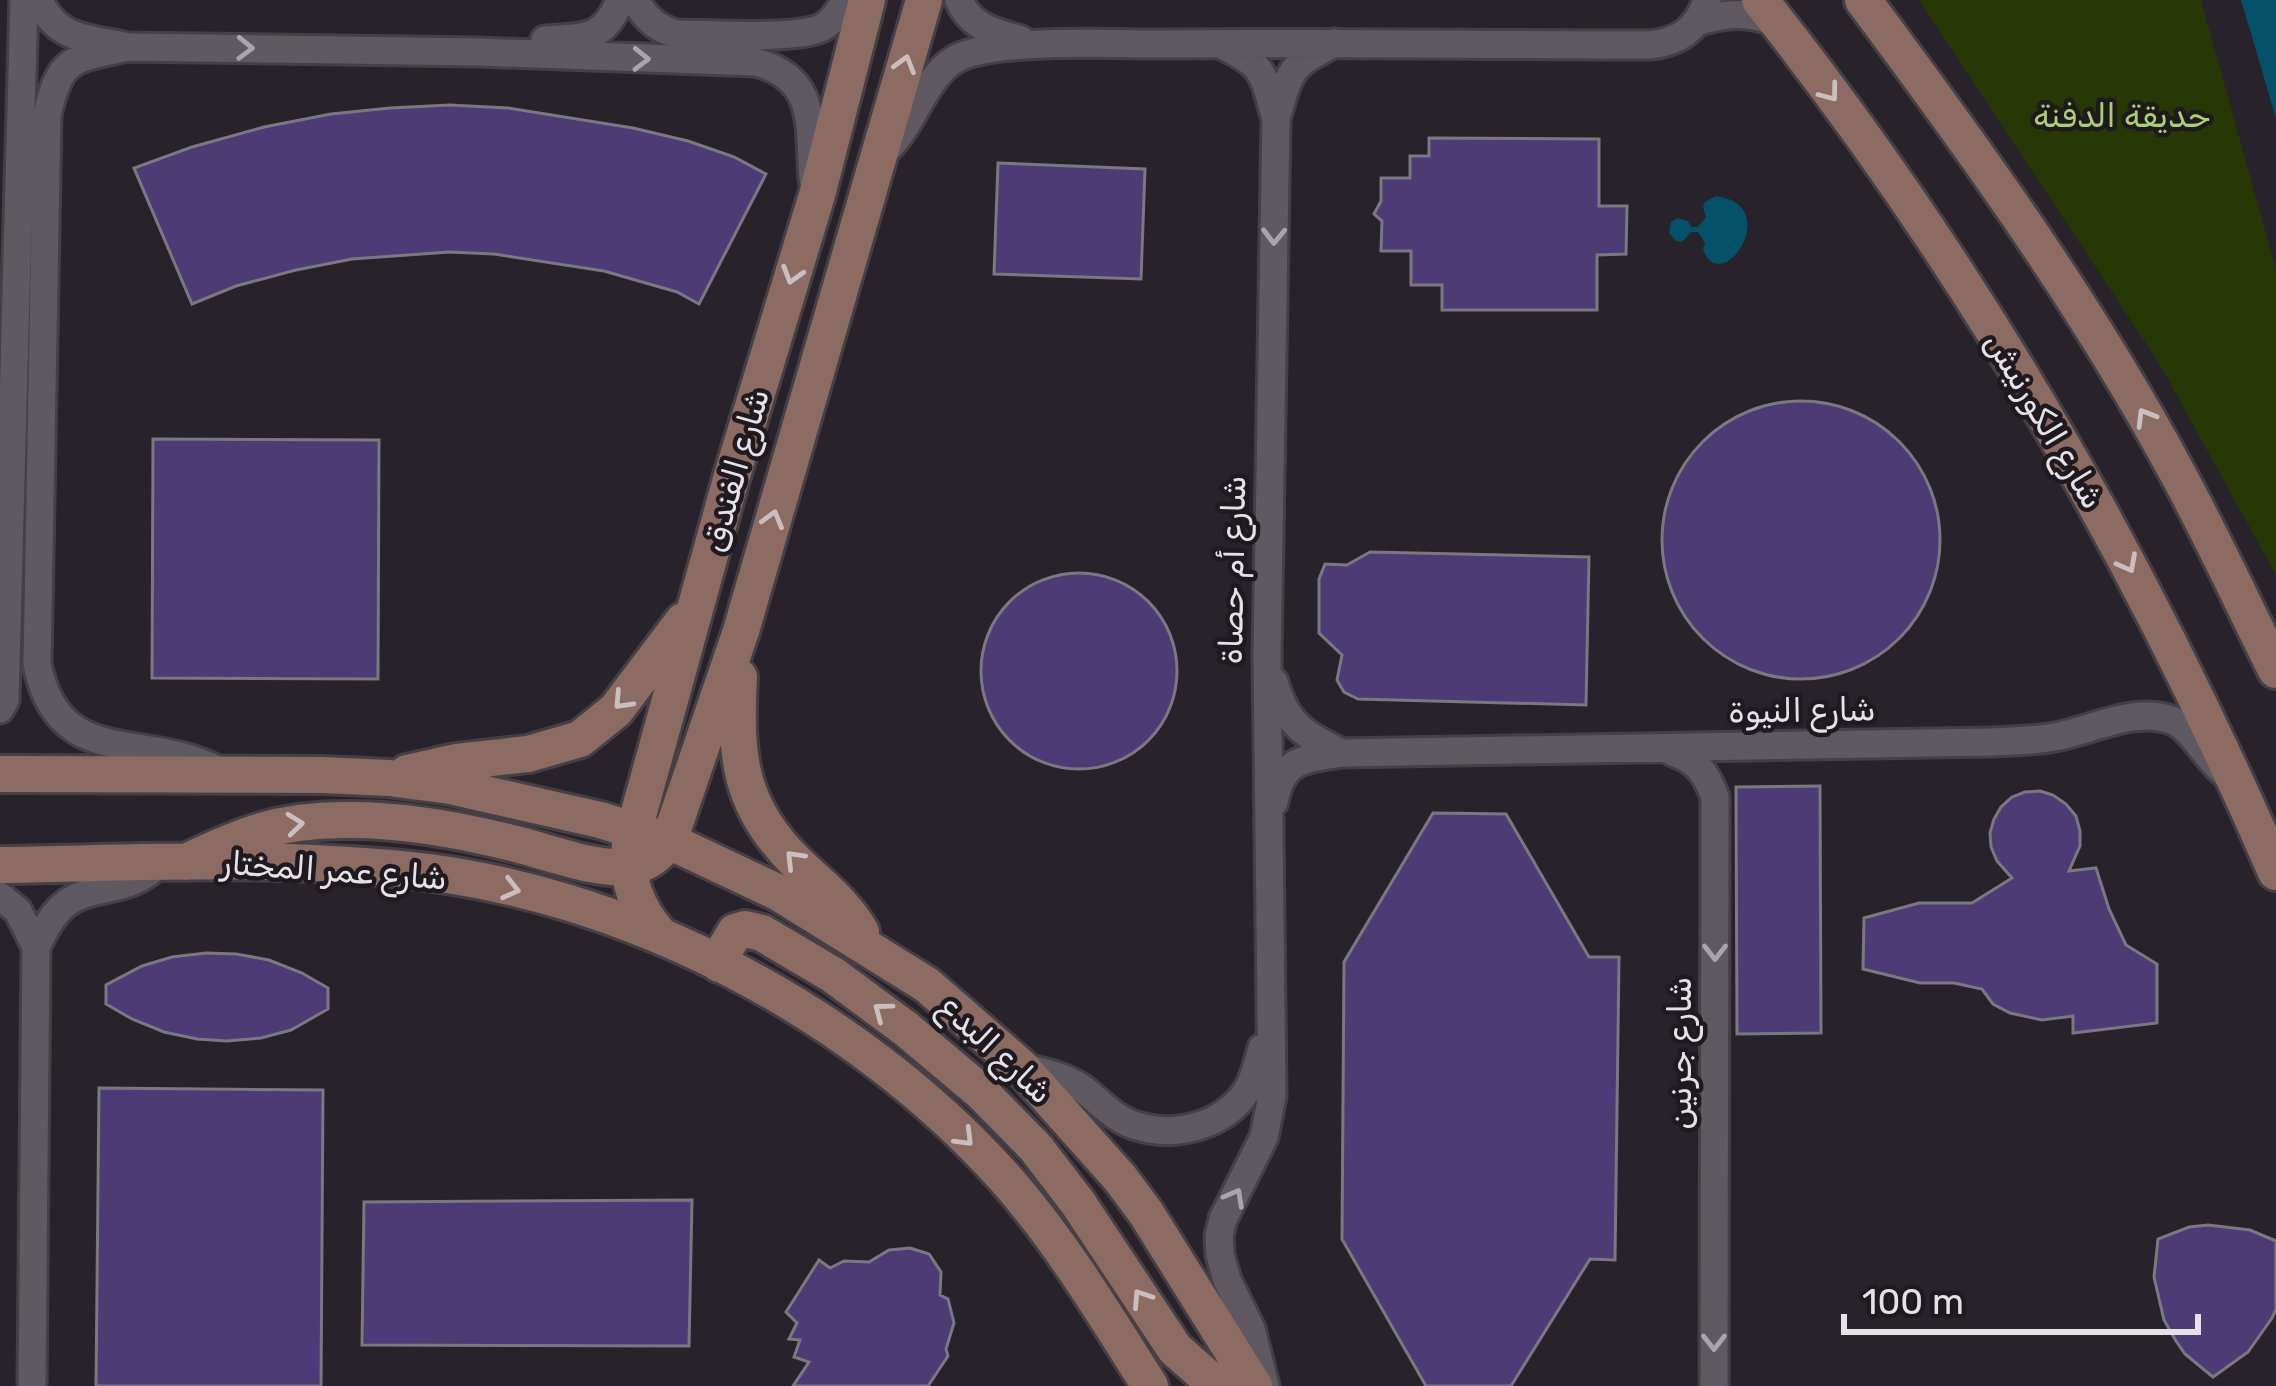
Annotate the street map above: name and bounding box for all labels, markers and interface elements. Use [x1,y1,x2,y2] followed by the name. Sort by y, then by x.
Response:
[236,35,255,61] one-way arrow
[632,45,651,71] one-way arrow
[891,54,916,75] one-way arrow
[1816,80,1838,101] one-way arrow
[2033,96,2211,135] park label: حديقة الدفنة
[1261,227,1287,246] one-way arrow
[782,264,807,285] one-way arrow
[1973,324,2113,518] street label: شارع الكورنيش
[693,384,781,557] street label: شارع الفندق
[2137,408,2159,430] one-way arrow
[1211,475,1257,665] street label: شارع أم حصاة
[759,509,784,530] one-way arrow
[2114,552,2137,573] one-way arrow
[615,688,637,709] one-way arrow
[1728,689,1876,735] street label: شارع النيوة
[286,812,305,838] one-way arrow
[218,843,448,901] street label: شارع عمر المختار
[786,851,808,873] one-way arrow
[500,875,520,900] one-way arrow
[1702,944,1728,962] one-way arrow
[1660,977,1703,1129] street label: شارع جرنين
[928,986,1061,1114] street label: شارع البدع
[873,1004,895,1026] one-way arrow
[951,1124,973,1146] one-way arrow
[1221,1188,1244,1209] one-way arrow
[1844,1260,2198,1334] scale bar
[1862,1280,1964,1323] text: 100 m
[1134,1289,1156,1311] one-way arrow
[1701,1334,1727,1352] one-way arrow

